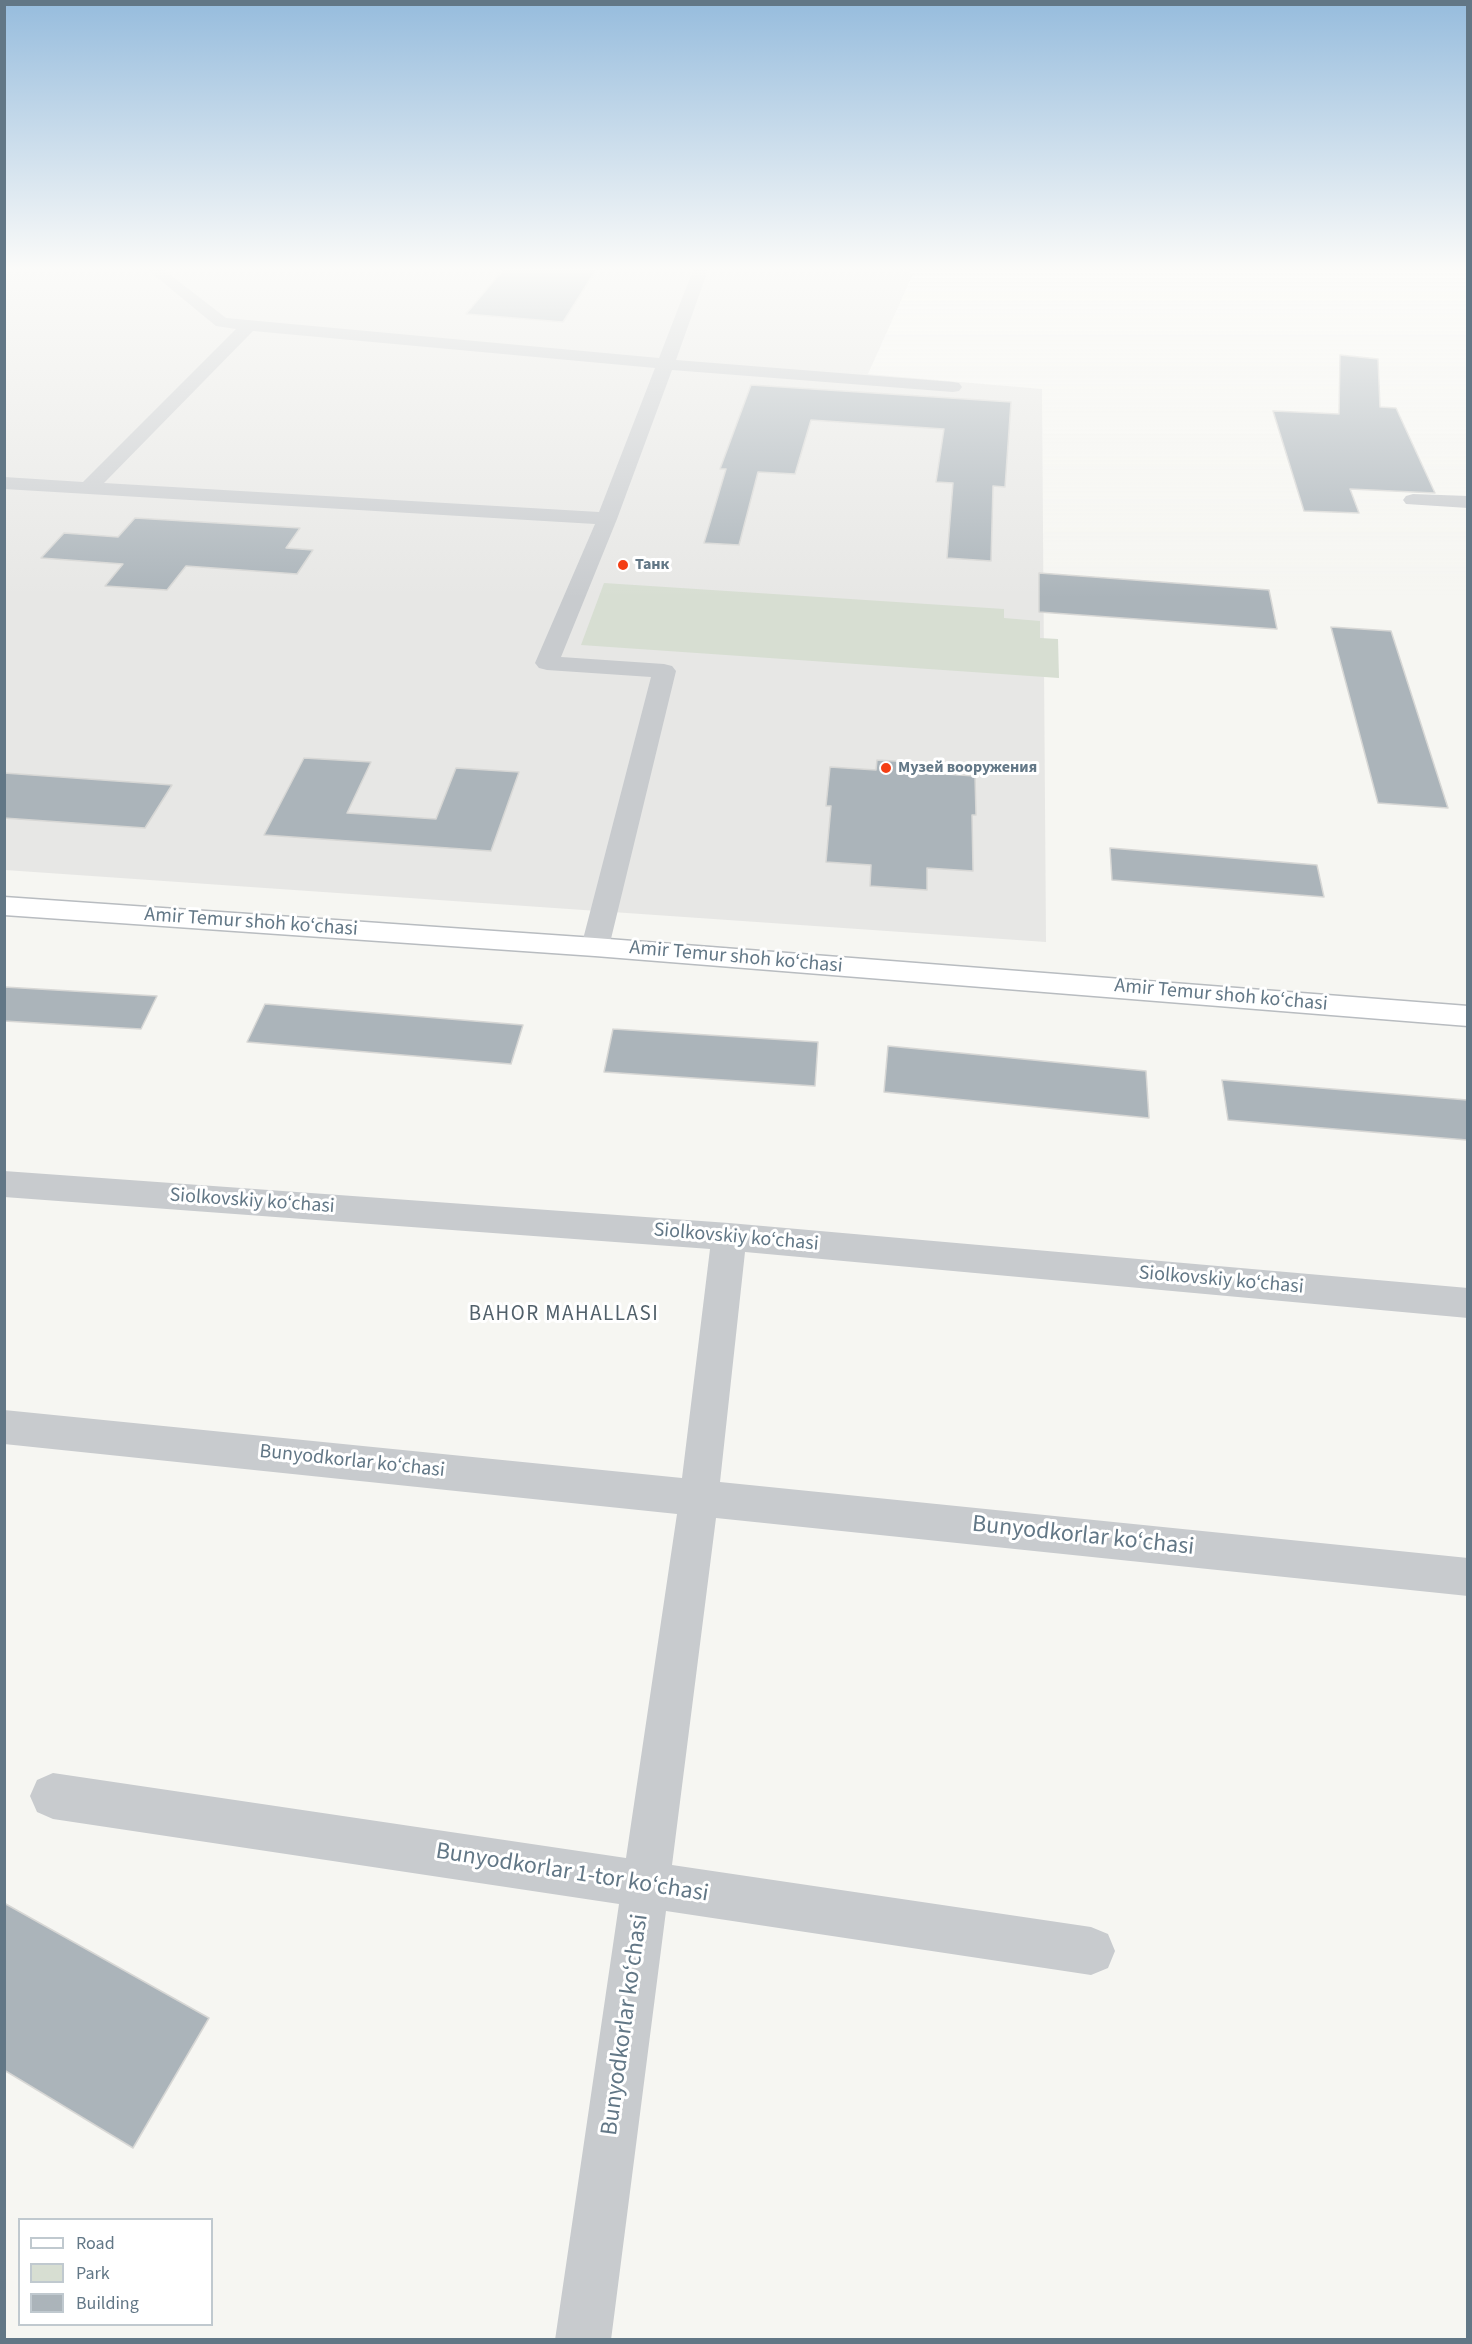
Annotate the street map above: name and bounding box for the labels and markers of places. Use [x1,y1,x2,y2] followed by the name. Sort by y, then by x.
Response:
[635,555,669,575] place label: Танк
[616,558,630,572] marker: Танк
[898,758,1037,778] place label: Музей вооружения
[879,761,893,775] marker: Музей вооружения

